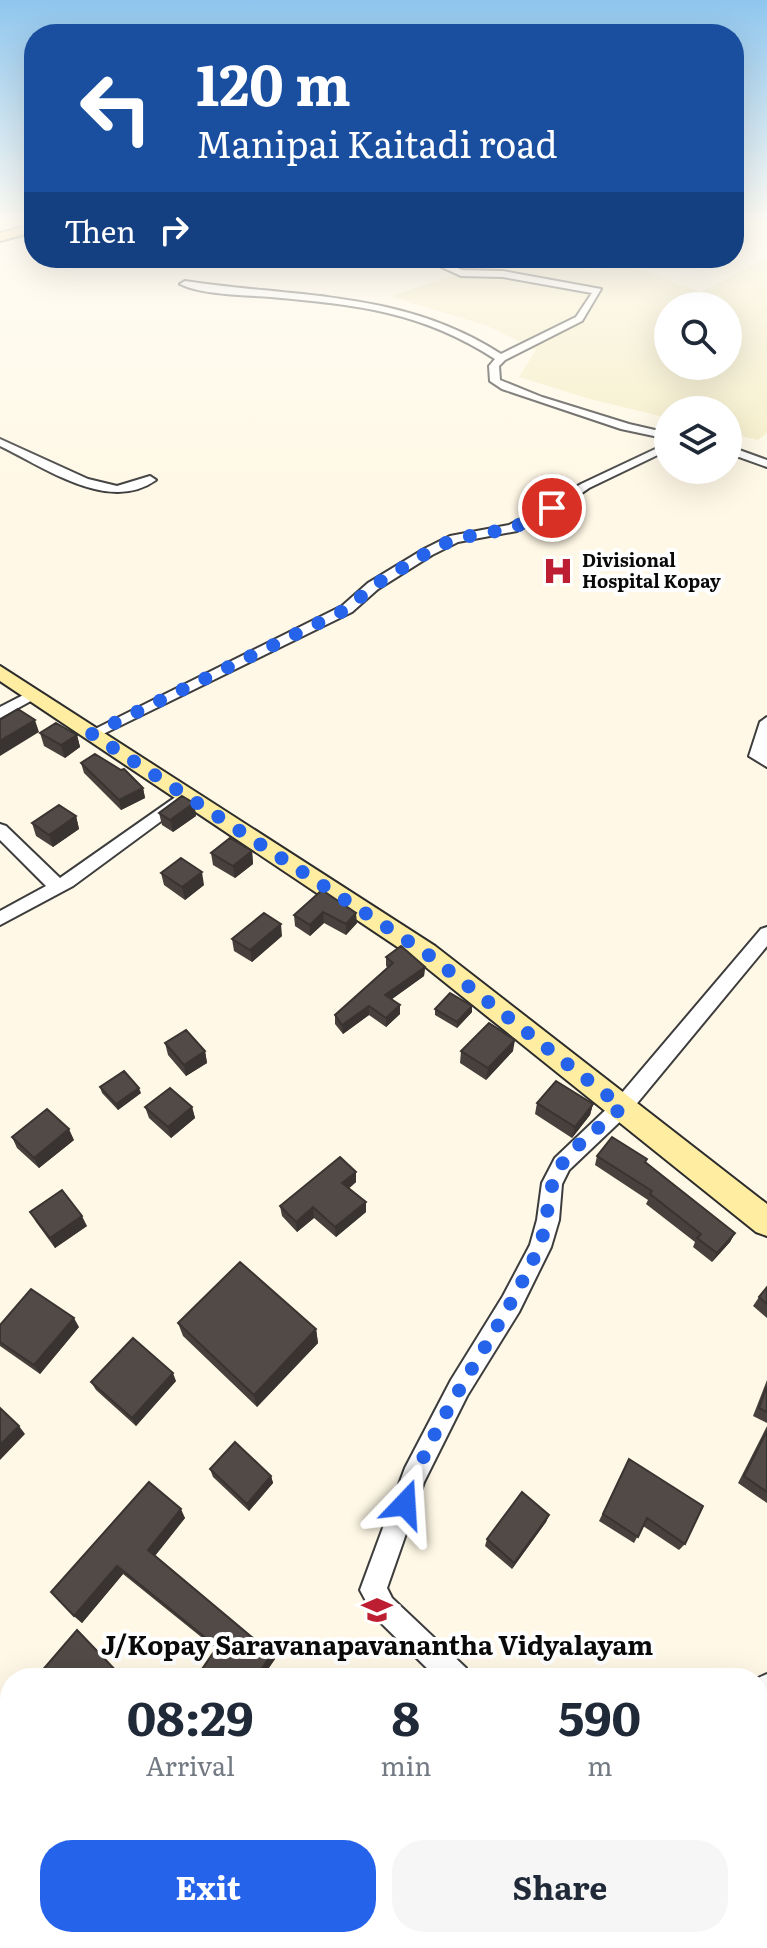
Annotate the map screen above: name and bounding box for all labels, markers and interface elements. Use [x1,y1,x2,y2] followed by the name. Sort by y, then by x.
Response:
[196,40,351,123] text: 120 m
[64,56,168,160] icon: left
[196,116,558,169] text: Manipai Kaitadi road
[64,208,136,252] text: Then
[152,208,196,252] icon: right
[654,292,742,484] map controls
[654,292,742,380] button: search
[654,396,742,484] button: layers
[518,474,586,542] pin
[530,486,574,530] icon: arrive
[582,546,721,594] place label: Divisional Hospital Kopay
[541,554,575,588] hospital icon: Divisional Hospital Kopay
[363,1462,447,1546] position arrow
[360,1593,394,1627] school or university icon: J/Kopay Saravanapavanantha Vidyalayam
[101,1624,653,1663] place label: J/Kopay Saravanapavanantha Vidyalayam
[127,1680,254,1751] text: 08:29
[392,1680,420,1751] text: 8
[558,1680,641,1751] text: 590
[146,1745,235,1784] text: Arrival
[380,1745,432,1784] text: min
[587,1745,612,1784] text: m
[40,1840,376,1932] button: Exit
[392,1840,728,1932] button: Share

